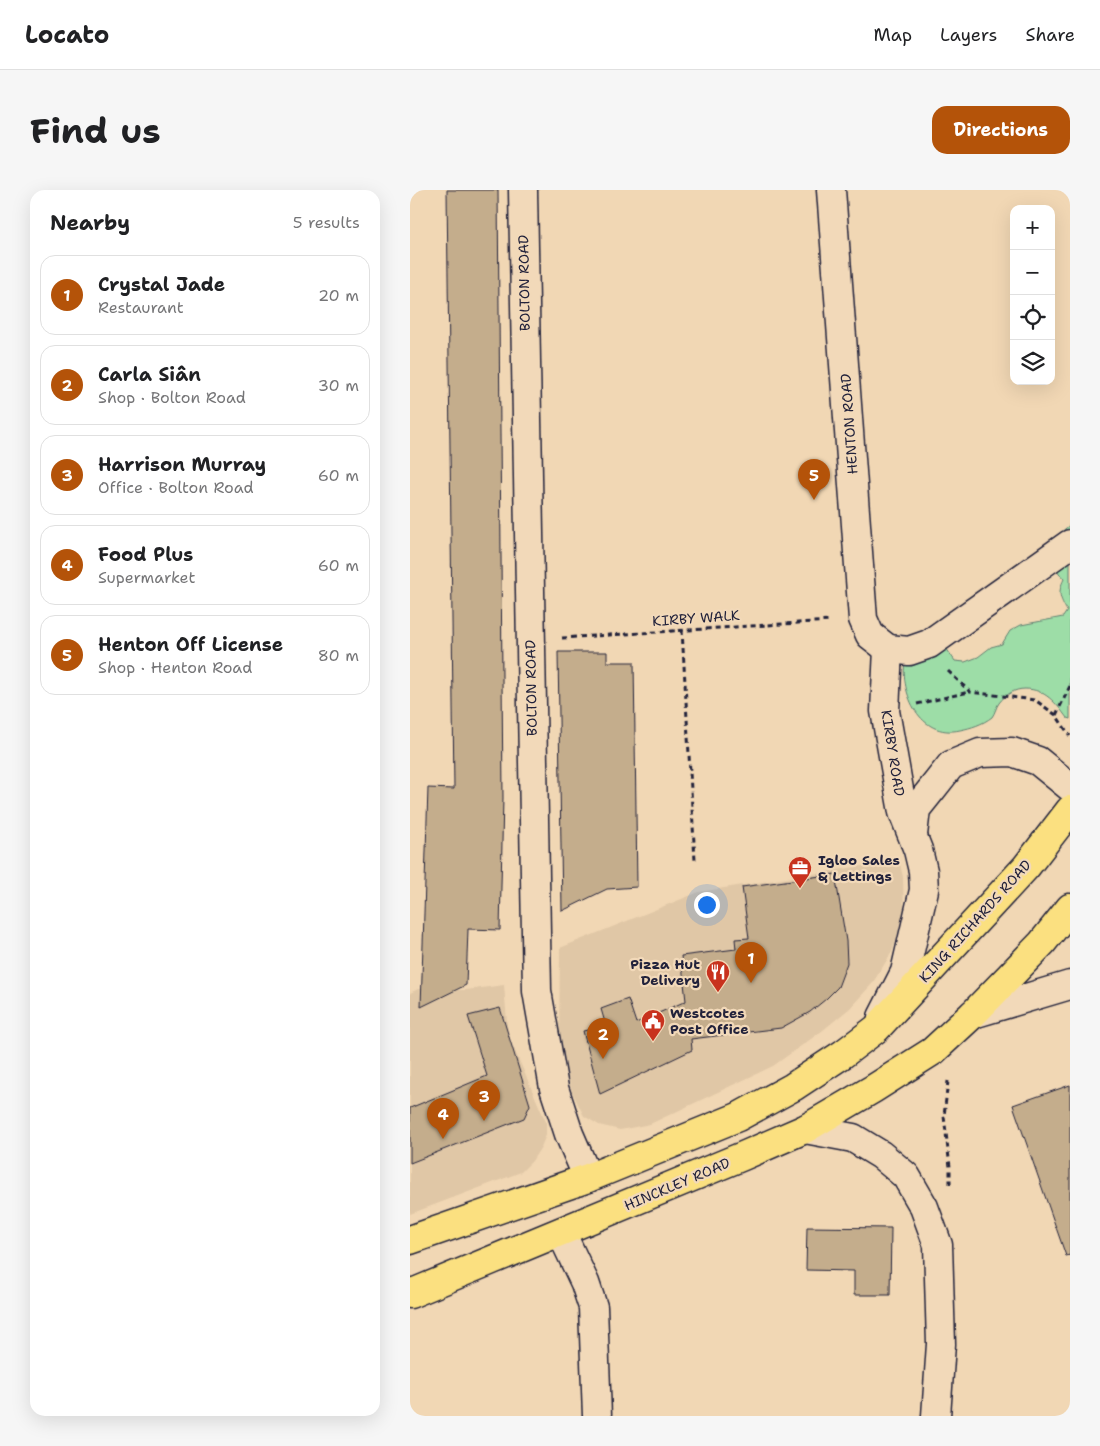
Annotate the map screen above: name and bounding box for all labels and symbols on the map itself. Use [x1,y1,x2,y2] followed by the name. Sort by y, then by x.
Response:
[514,235,534,331] street label: BOLTON ROAD
[836,373,862,475] street label: HENTON ROAD
[798,459,830,500] pin: 5
[652,606,740,630] street label: KIRBY WALK
[521,640,541,736] street label: BOLTON ROAD
[877,709,909,797] street label: KIRBY ROAD
[818,851,900,885] place label: Igloo Sales & Lettings
[787,855,813,889] office icon: Igloo Sales & Lettings
[915,856,1035,986] street label: KING RICHARDS ROAD
[694,892,720,918] your location
[735,942,767,983] pin: 1
[630,955,700,989] place label: Pizza Hut Delivery
[705,959,731,993] restaurant icon: Pizza Hut Delivery
[670,1004,749,1038] place label: Westcotes Post Office
[640,1008,666,1042] public building icon: Westcotes Post Office
[587,1018,619,1059] pin: 2
[468,1080,500,1121] pin: 3
[427,1098,459,1139] pin: 4
[621,1154,733,1214] street label: HINCKLEY ROAD

